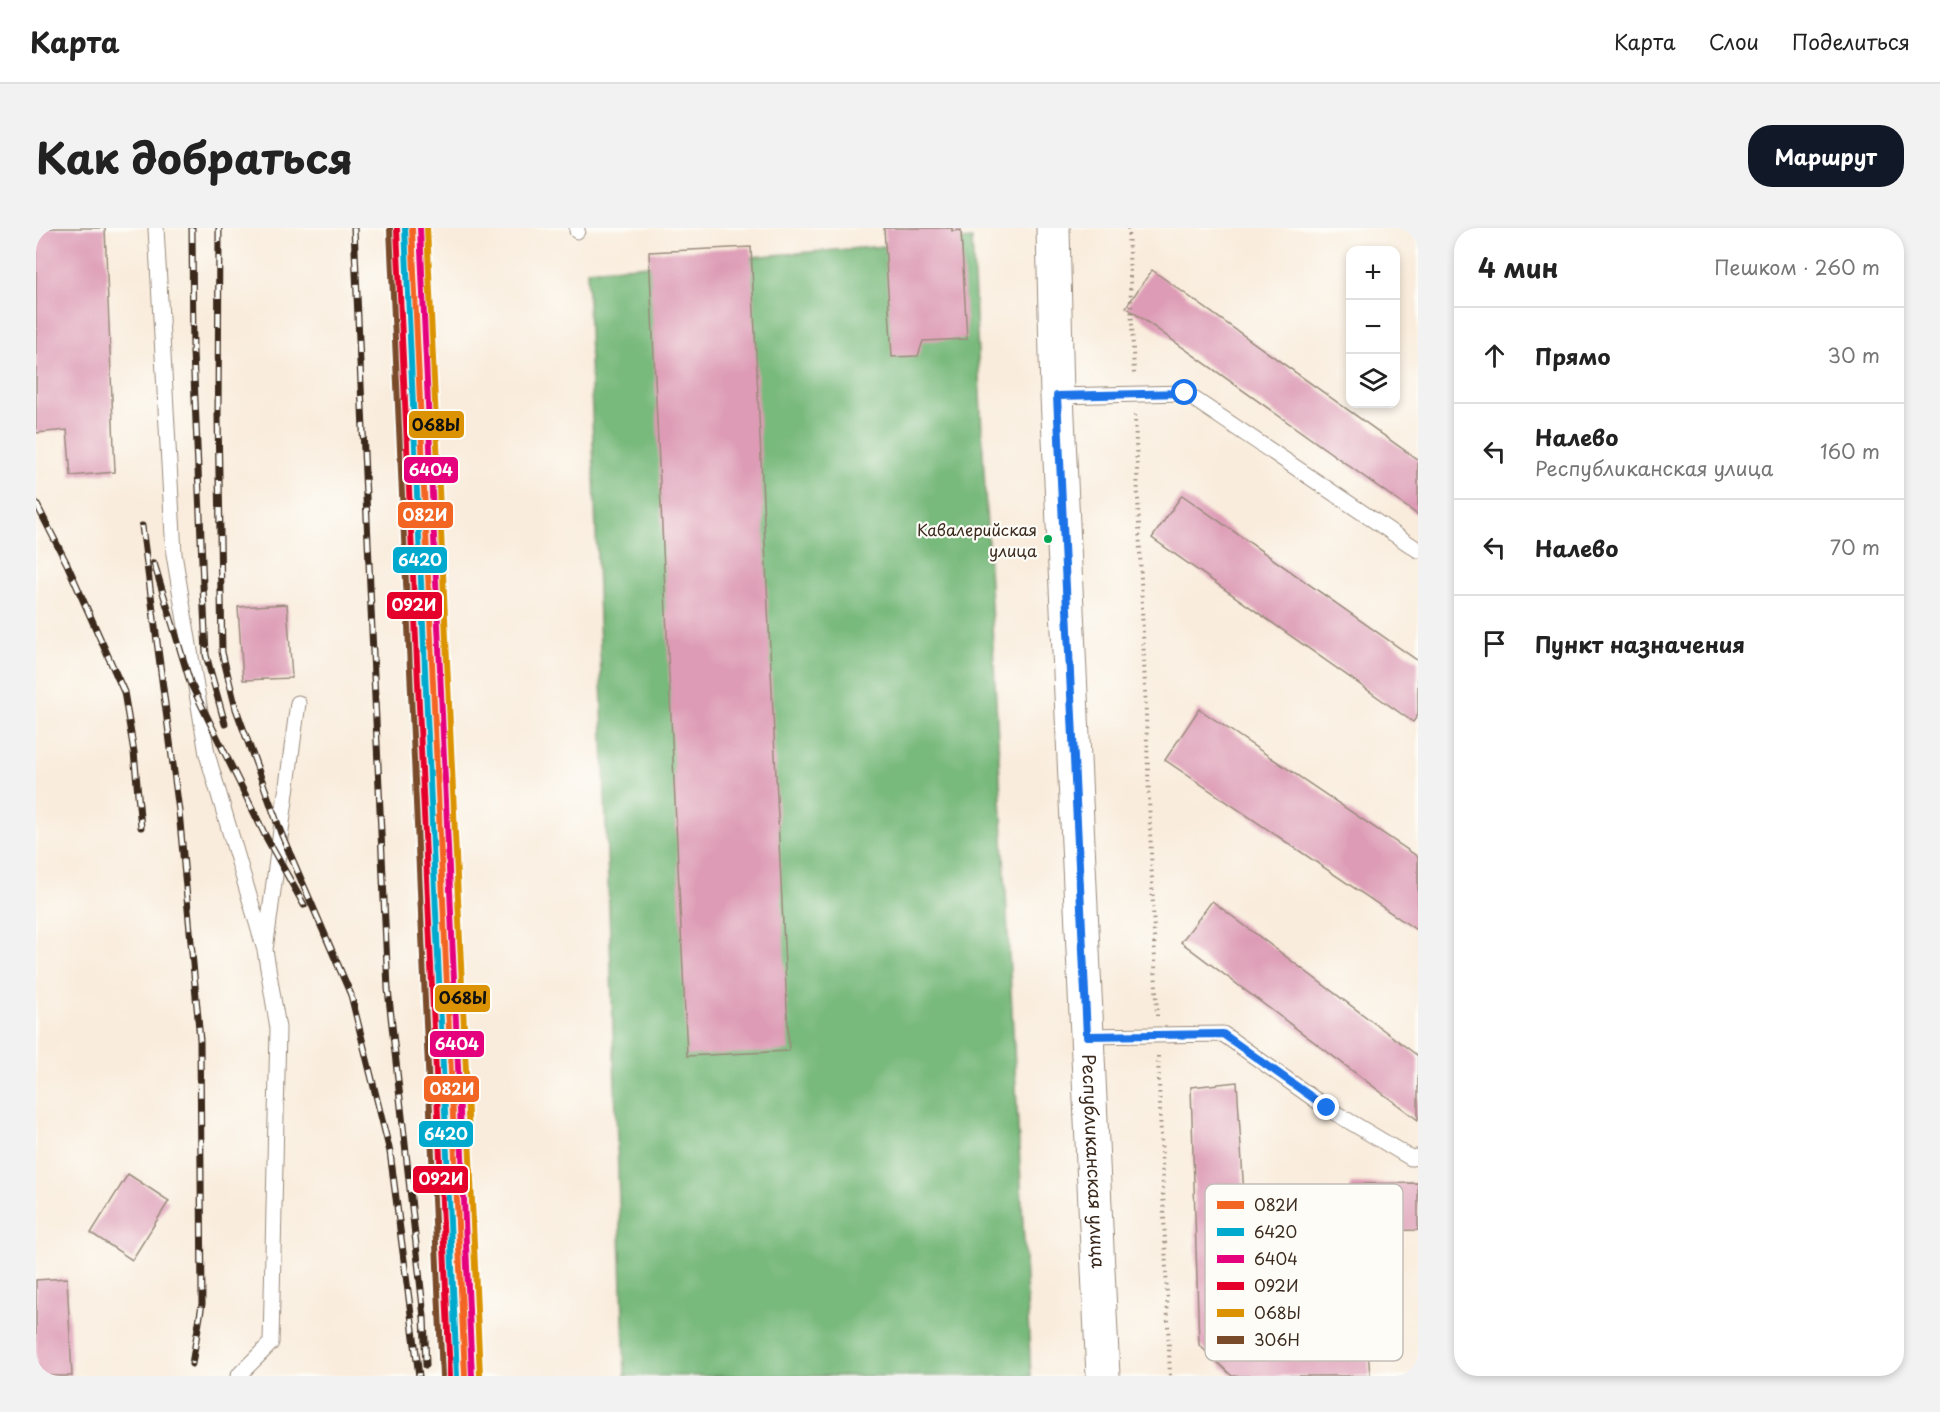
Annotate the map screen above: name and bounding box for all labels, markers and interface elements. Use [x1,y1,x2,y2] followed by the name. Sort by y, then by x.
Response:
[30,20,120,63] text: Карта
[1614,25,1676,57] text: Карта
[1709,25,1759,57] text: Слои
[1792,25,1910,57] text: Поделиться
[36,125,353,188] text: Как добраться
[1748,125,1904,187] button: Маршрут
[1346,246,1400,408] map controls
[1346,246,1400,300] button: +
[1478,248,1559,287] text: 4 мин
[1714,252,1880,282] text: Пешком · 260 m
[1346,300,1400,354] button: −
[1478,339,1511,372] icon: ahead
[1535,339,1610,372] text: Прямо
[1827,340,1880,370] text: 30 m
[1346,354,1400,408] button: layers
[1171,379,1197,405] route start
[408,410,465,439] line badge: 068Ы
[412,412,460,436] text: 068Ы
[1535,420,1618,453] text: Налево
[1478,435,1511,468] icon: left
[1820,436,1880,466] text: 160 m
[1535,453,1773,483] text: Республиканская улица
[403,456,459,484] line badge: 6404
[409,457,453,481] text: 6404
[397,501,454,529] line badge: 082И
[403,502,447,526] text: 082И
[917,517,1037,562] place label: Кавалерийская улица
[1478,531,1511,564] icon: left
[1535,531,1618,564] text: Налево
[1830,532,1880,562] text: 70 m
[1042,533,1054,545] marker: Кавалерийская улица
[392,546,448,574] line badge: 6420
[398,547,442,571] text: 6420
[386,591,443,620] line badge: 092И
[391,592,437,616] text: 092И
[1478,627,1511,660] icon: arrive
[1535,627,1745,660] text: Пункт назначения
[434,984,491,1013] line badge: 068Ы
[439,985,487,1009] text: 068Ы
[429,1030,485,1058] line badge: 6404
[435,1031,479,1055] text: 6404
[1076,1053,1113,1270] street label: Республиканская улица
[423,1075,480,1103] line badge: 082И
[430,1076,474,1100] text: 082И
[1313,1094,1339,1120] route end
[418,1120,474,1148] line badge: 6420
[424,1121,468,1145] text: 6420
[412,1165,469,1194] line badge: 092И
[418,1166,464,1190] text: 092И
[1205,1184,1403,1361] legend
[1254,1192,1298,1216] text: 082И
[1254,1219,1297,1243] text: 6420
[1254,1246,1298,1270] text: 6404
[1254,1273,1299,1297] text: 092И
[1254,1300,1301,1324] text: 068Ы
[1254,1327,1300,1351] text: 306Н

